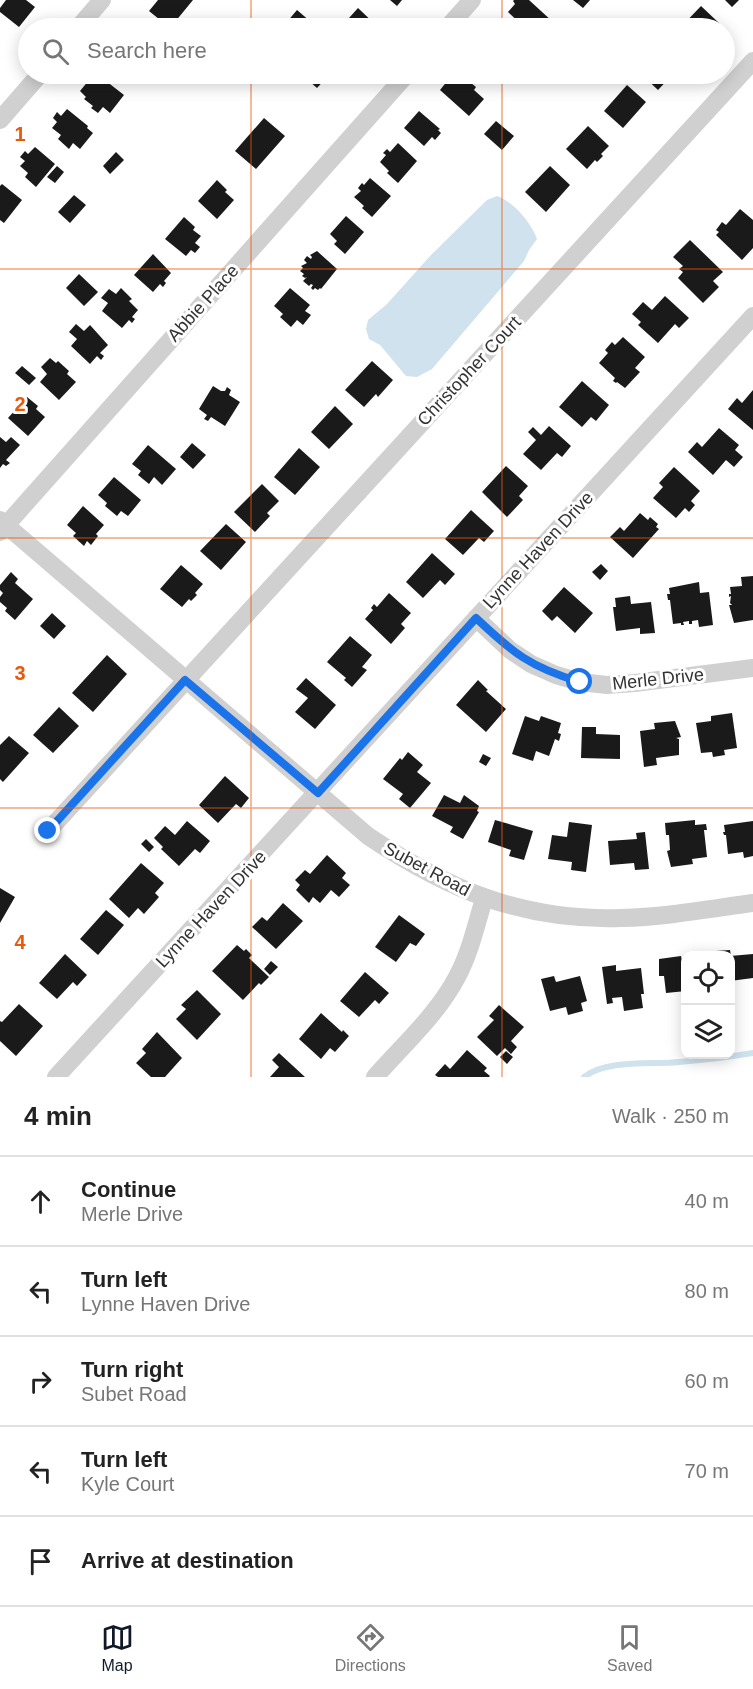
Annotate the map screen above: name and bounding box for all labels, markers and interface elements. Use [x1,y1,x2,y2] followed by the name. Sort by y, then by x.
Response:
[18,18,735,84] search box
[39,35,72,68] icon: search
[87,38,207,63] text: Search here
[14,123,26,145] text: 1
[163,261,243,345] street label: Abbie Place
[413,312,525,430] street label: Christopher Court
[14,393,26,415] text: 2
[479,487,597,613] street label: Lynne Haven Drive
[14,662,26,684] text: 3
[611,664,705,694] street label: Merle Drive
[566,668,592,694] route start
[34,817,60,843] route end
[380,838,474,900] street label: Subet Road
[152,846,270,972] street label: Lynne Haven Drive
[14,931,26,953] text: 4
[681,951,735,1059] map controls
[681,951,735,1005] button: locate
[681,1005,735,1059] button: layers
[24,1101,92,1131] text: 4 min
[612,1105,729,1127] text: Walk · 250 m
[81,1177,176,1202] text: Continue
[24,1185,57,1218] icon: ahead
[685,1190,729,1212] text: 40 m
[81,1203,183,1225] text: Merle Drive
[81,1267,167,1292] text: Turn left
[24,1275,57,1308] icon: left
[685,1280,729,1302] text: 80 m
[81,1293,250,1315] text: Lynne Haven Drive
[81,1357,183,1382] text: Turn right
[24,1365,57,1398] icon: right
[685,1370,729,1392] text: 60 m
[81,1383,187,1405] text: Subet Road
[81,1447,167,1472] text: Turn left
[24,1455,57,1488] icon: left
[685,1460,729,1482] text: 70 m
[81,1473,174,1495] text: Kyle Court
[24,1545,57,1578] icon: arrive
[81,1548,294,1573] text: Arrive at destination
[101,1621,134,1675] tab: Map
[335,1621,406,1675] tab: Directions
[607,1621,652,1675] tab: Saved

